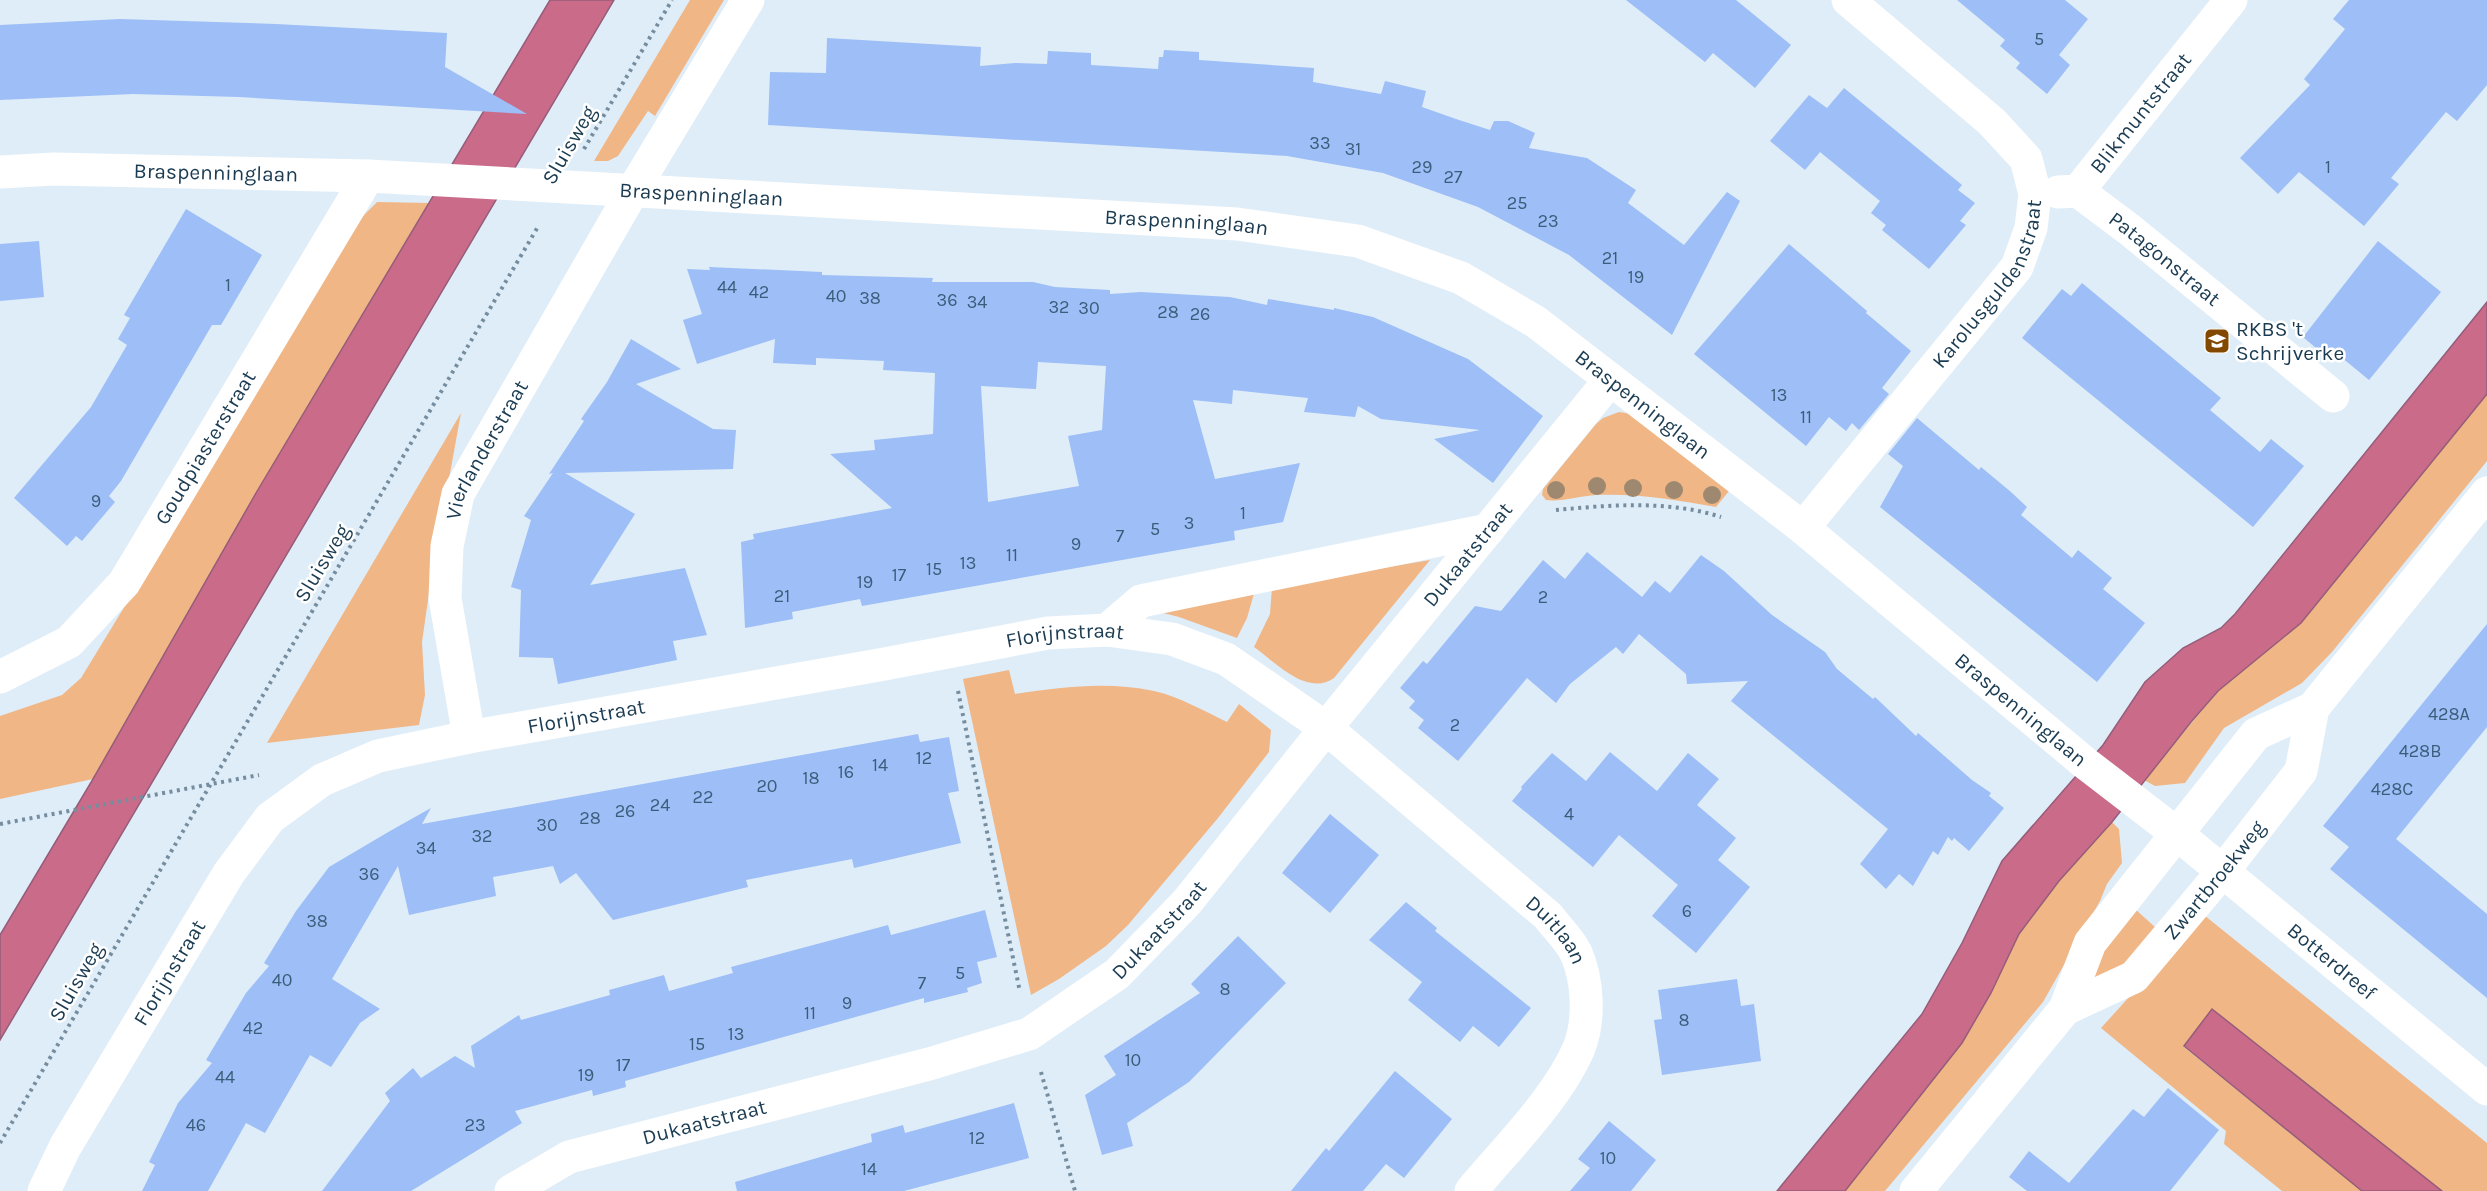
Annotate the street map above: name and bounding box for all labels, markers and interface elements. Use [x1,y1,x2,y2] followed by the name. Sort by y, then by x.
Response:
[2034,28,2044,50] house number: 5
[2085,48,2196,178] street label: Blikmuntstraat
[537,101,601,188] street label: Sluisweg
[1309,132,1331,154] house number: 33
[1345,138,1361,160] house number: 31
[1412,156,1432,178] house number: 29
[2325,156,2331,178] house number: 1
[134,159,298,186] street label: Braspenninglaan
[1444,166,1463,188] house number: 27
[619,178,784,211] street label: Braspenninglaan
[1507,192,1527,214] house number: 25
[1927,198,2046,373] street label: Karolusguldenstraat
[1104,205,1270,240] street label: Braspenninglaan
[2104,207,2225,311] street label: Patagonstraat
[1537,210,1559,232] house number: 23
[1602,247,1618,269] house number: 21
[1628,266,1644,288] house number: 19
[225,274,231,296] house number: 1
[717,276,737,298] house number: 44
[749,281,769,303] house number: 42
[826,285,846,307] house number: 40
[859,287,881,309] house number: 38
[937,289,957,311] house number: 36
[967,291,987,313] house number: 34
[1048,296,1070,318] house number: 32
[1078,297,1100,319] house number: 30
[1157,301,1179,323] house number: 28
[1190,303,1210,325] house number: 26
[2236,317,2344,365] place label: RKBS 't Schrijverke
[2202,326,2232,356] school or university icon: RKBS 't Schrijverke
[1570,345,1715,464] street label: Braspenninglaan
[150,366,261,529] street label: Goudpiasterstraat
[441,376,533,522] street label: Vierlanderstraat
[1771,384,1787,406] house number: 13
[1800,406,1812,428] house number: 11
[91,490,101,512] house number: 9
[1418,498,1517,611] street label: Dukaatstraat
[1240,502,1246,524] house number: 1
[1184,512,1194,534] house number: 3
[1150,518,1160,540] house number: 5
[289,520,355,606] street label: Sluisweg
[1116,525,1125,547] house number: 7
[1071,533,1081,555] house number: 9
[1006,544,1018,566] house number: 11
[960,552,976,574] house number: 13
[926,558,942,580] house number: 15
[892,564,907,586] house number: 17
[857,571,873,593] house number: 19
[774,585,790,607] house number: 21
[1538,586,1548,608] house number: 2
[1004,618,1126,653] street label: Florijnstraat
[1950,648,2092,771] street label: Braspenninglaan
[525,694,647,739] street label: Florijnstraat
[2428,703,2470,725] house number: 428A
[1450,714,1460,736] house number: 2
[2399,740,2441,762] house number: 428B
[916,747,932,769] house number: 12
[872,754,888,776] house number: 14
[838,761,854,783] house number: 16
[802,767,820,789] house number: 18
[756,775,778,797] house number: 20
[2371,778,2413,800] house number: 428C
[693,786,713,808] house number: 22
[650,794,670,816] house number: 24
[615,800,635,822] house number: 26
[1564,803,1574,825] house number: 4
[579,807,601,829] house number: 28
[536,814,558,836] house number: 30
[2159,815,2270,944] street label: Zwartbroekweg
[471,825,493,847] house number: 32
[416,837,436,859] house number: 34
[359,863,379,885] house number: 36
[1107,876,1212,984] street label: Dukaatstraat
[1521,891,1591,967] street label: Duitlaan
[1682,900,1692,922] house number: 6
[306,910,328,932] house number: 38
[128,915,210,1030] street label: Florijnstraat
[2283,918,2382,1005] street label: Botterdreef
[44,938,108,1025] street label: Sluisweg
[955,962,965,984] house number: 5
[272,969,292,991] house number: 40
[918,972,927,994] house number: 7
[1219,978,1231,1000] house number: 8
[842,992,852,1014] house number: 9
[804,1002,816,1024] house number: 11
[1678,1009,1690,1031] house number: 8
[243,1017,263,1039] house number: 42
[728,1023,744,1045] house number: 13
[689,1033,705,1055] house number: 15
[1125,1049,1141,1071] house number: 10
[616,1054,631,1076] house number: 17
[578,1064,594,1086] house number: 19
[215,1066,235,1088] house number: 44
[640,1095,769,1150] street label: Dukaatstraat
[186,1114,206,1136] house number: 46
[464,1114,486,1136] house number: 23
[969,1127,985,1149] house number: 12
[1600,1147,1616,1169] house number: 10
[861,1158,877,1180] house number: 14

